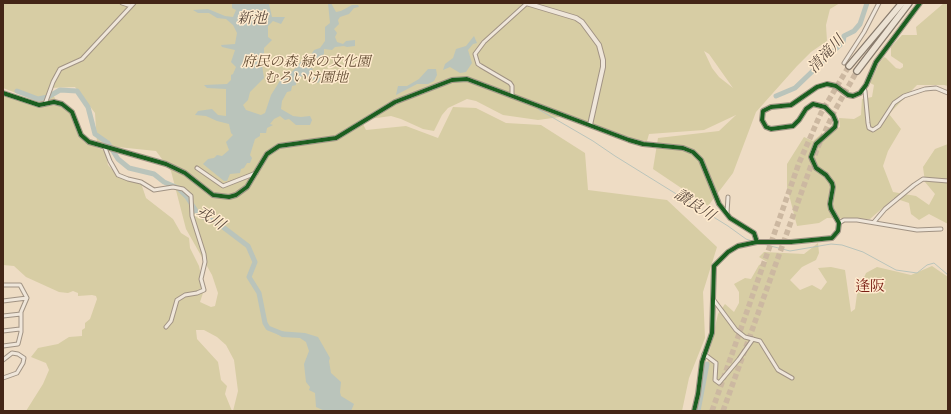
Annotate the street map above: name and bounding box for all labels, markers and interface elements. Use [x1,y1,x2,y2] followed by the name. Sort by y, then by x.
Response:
[237,11,267,29] water label: 新池
[805,32,849,78] water label: 清滝川
[242,55,370,88] park label: 府民の森 緑の文化園 むろいけ園地
[670,186,718,226] water label: 讃良川
[193,203,227,235] water label: 戎川
[855,279,885,297] district label: 逢阪

